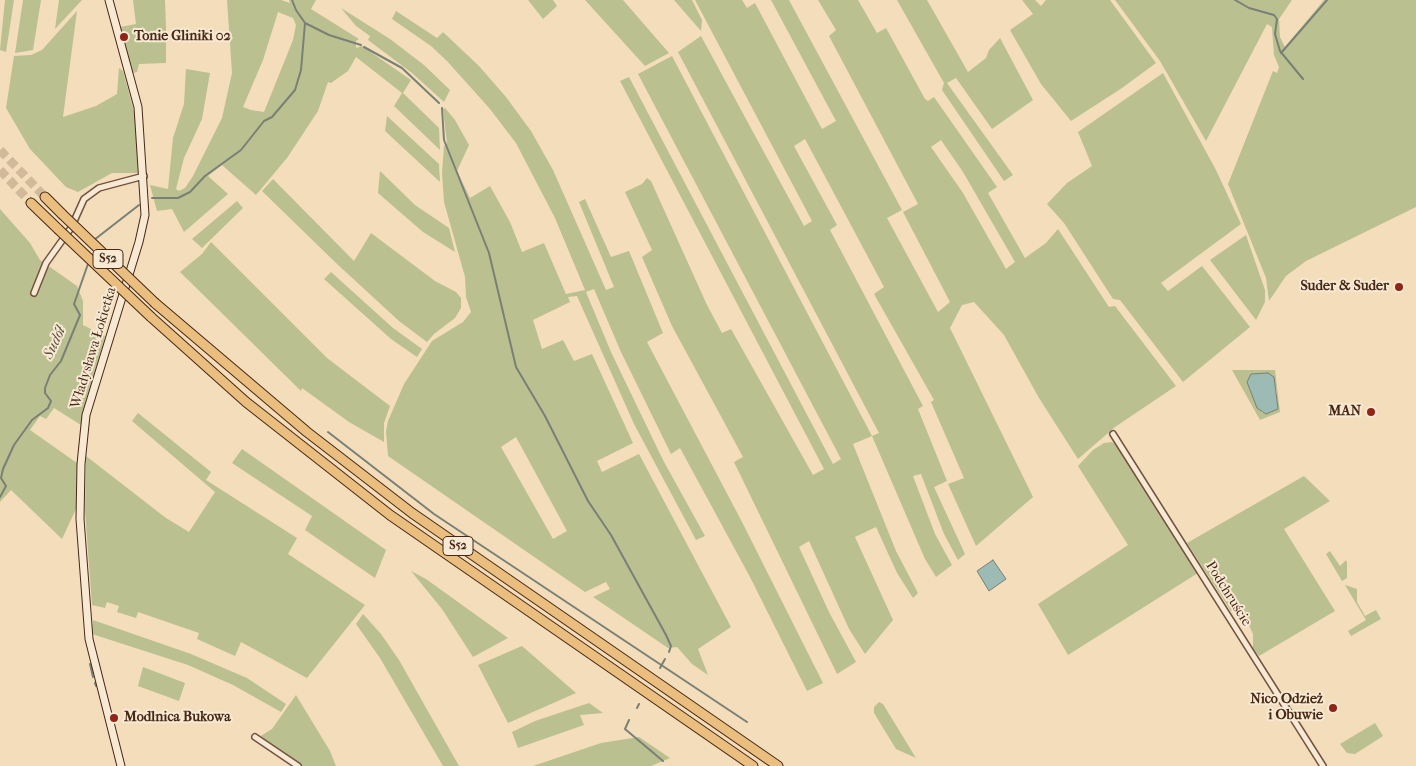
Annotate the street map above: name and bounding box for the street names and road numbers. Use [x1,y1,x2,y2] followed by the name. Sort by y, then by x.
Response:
[93,250,123,268] road number: S52
[68,285,120,411] street label: Władysława Łokietka
[443,536,473,556] road number: S52
[1202,559,1254,629] street label: Podchruście

